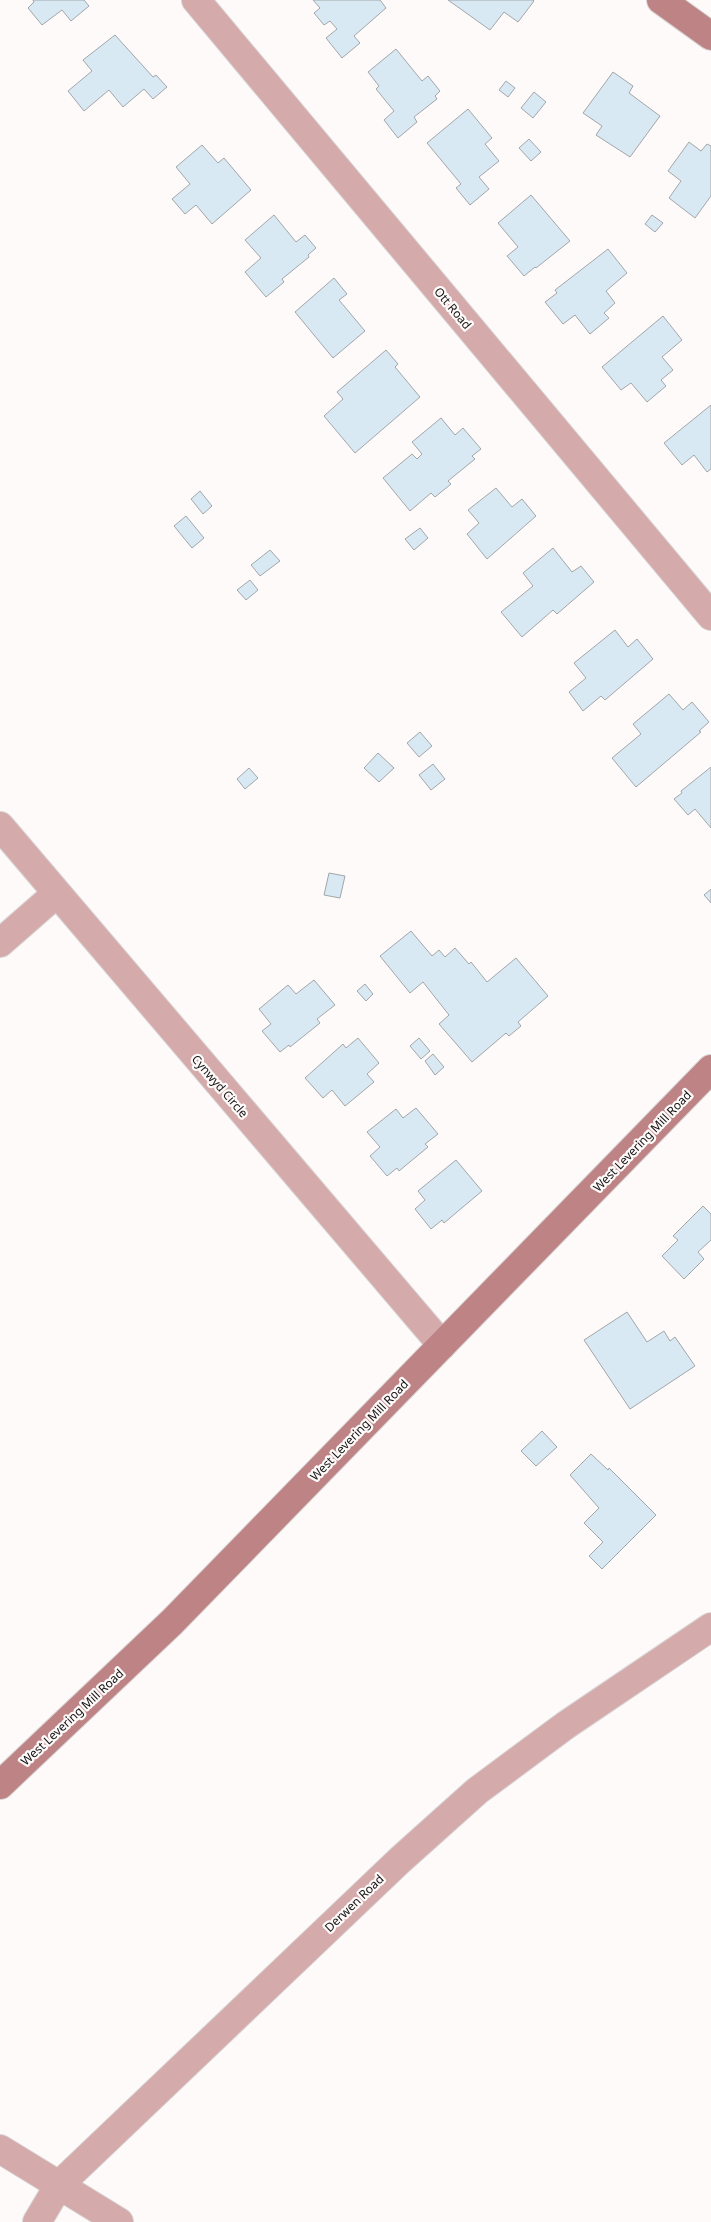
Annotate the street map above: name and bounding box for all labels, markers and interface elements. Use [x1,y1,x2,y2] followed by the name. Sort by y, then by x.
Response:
[430,283,476,333] street label: Ott Road
[188,1051,252,1121] street label: Cynwyd Circle
[589,1087,695,1195] street label: West Levering Mill Road
[306,1376,412,1484] street label: West Levering Mill Road
[17,1665,127,1769] street label: West Levering Mill Road
[321,1870,387,1936] street label: Derwen Road

